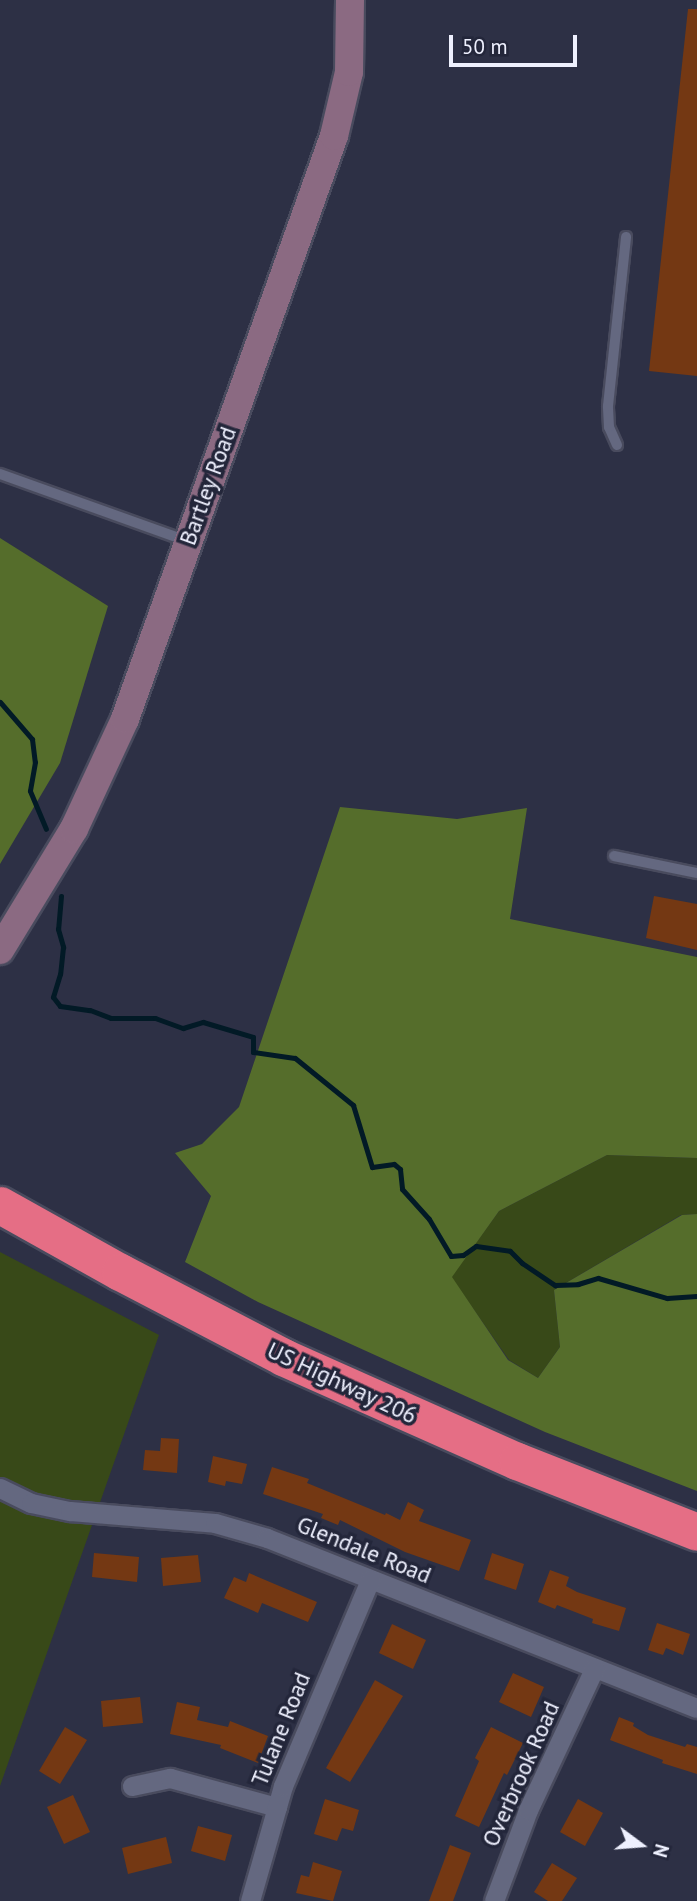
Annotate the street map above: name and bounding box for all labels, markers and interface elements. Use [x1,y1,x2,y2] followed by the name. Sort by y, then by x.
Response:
[452,21,580,65] scale bar
[462,33,508,60] text: 50 m
[174,423,242,549] street label: Bartley Road
[262,1336,422,1430] street label: US Highway 206
[293,1511,435,1589] street label: Glendale Road
[246,1668,316,1790] street label: Tulane Road
[477,1697,565,1851] street label: Overbrook Road
[606,1810,676,1880] north arrow
[648,1841,674,1860] text: N

